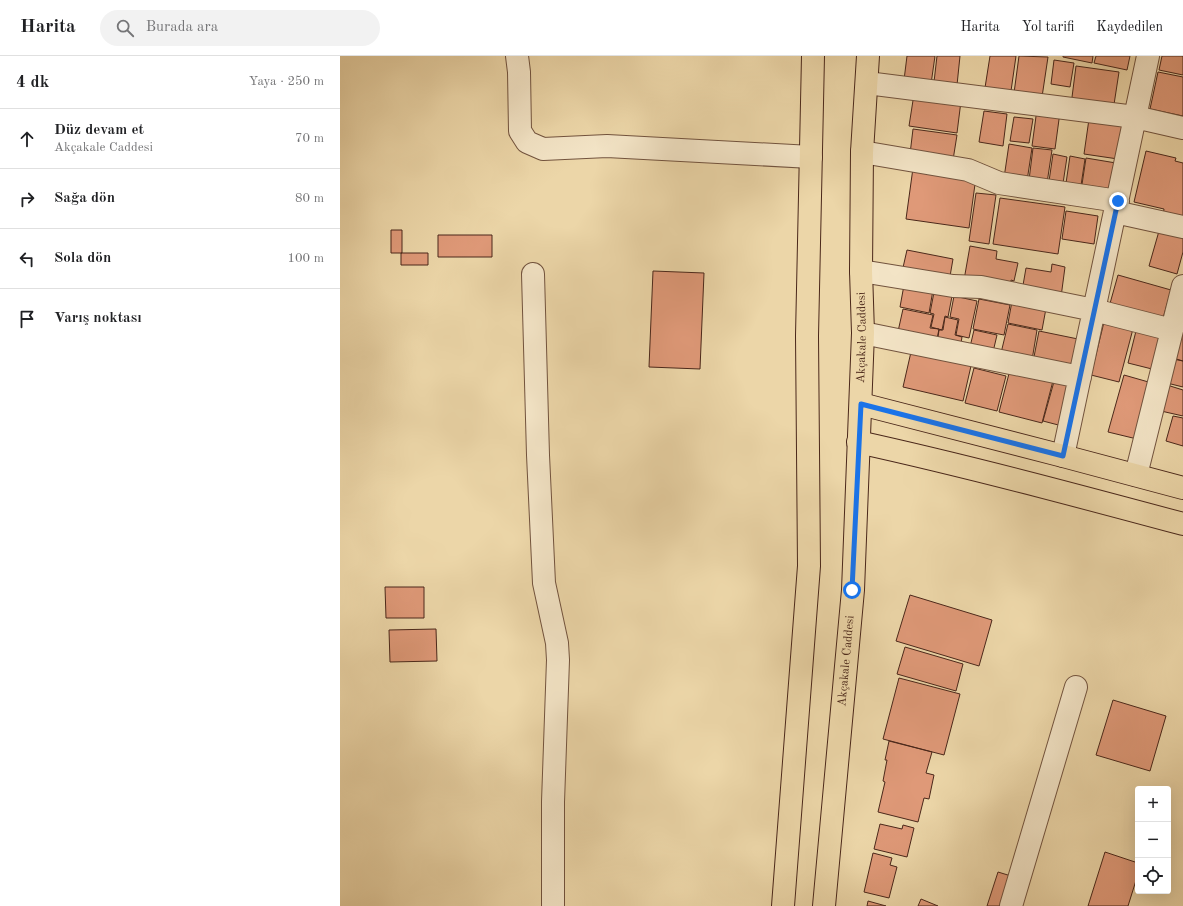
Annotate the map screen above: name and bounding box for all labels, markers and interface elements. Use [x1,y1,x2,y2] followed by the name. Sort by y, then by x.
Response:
[100,10,380,46] search box
[114,17,136,39] icon: search
[20,18,76,37] text: Harita
[146,20,218,35] text: Burada ara
[960,20,1000,34] text: Harita
[1022,20,1074,34] text: Yol tarifi
[1096,20,1163,34] text: Kaydedilen
[16,74,49,91] text: 4 dk
[249,75,324,88] text: Yaya · 250 m
[54,123,144,138] text: Düz devam et
[16,128,38,150] icon: ahead
[295,132,324,145] text: 70 m
[54,141,153,154] text: Akçakale Caddesi
[16,188,38,210] icon: right
[54,191,115,206] text: Sağa dön
[295,192,324,205] text: 80 m
[1109,192,1127,210] route end
[16,248,38,270] icon: left
[54,251,111,266] text: Sola dön
[287,252,324,265] text: 100 m
[855,292,869,383] street label: Akçakale Caddesi
[16,308,38,330] icon: arrive
[54,311,142,326] text: Varış noktası
[843,581,861,599] route start
[836,615,857,707] street label: Akçakale Caddesi
[1135,786,1171,894] map controls
[1135,786,1171,822] button: +
[1135,822,1171,858] button: −
[1135,858,1171,894] button: locate

